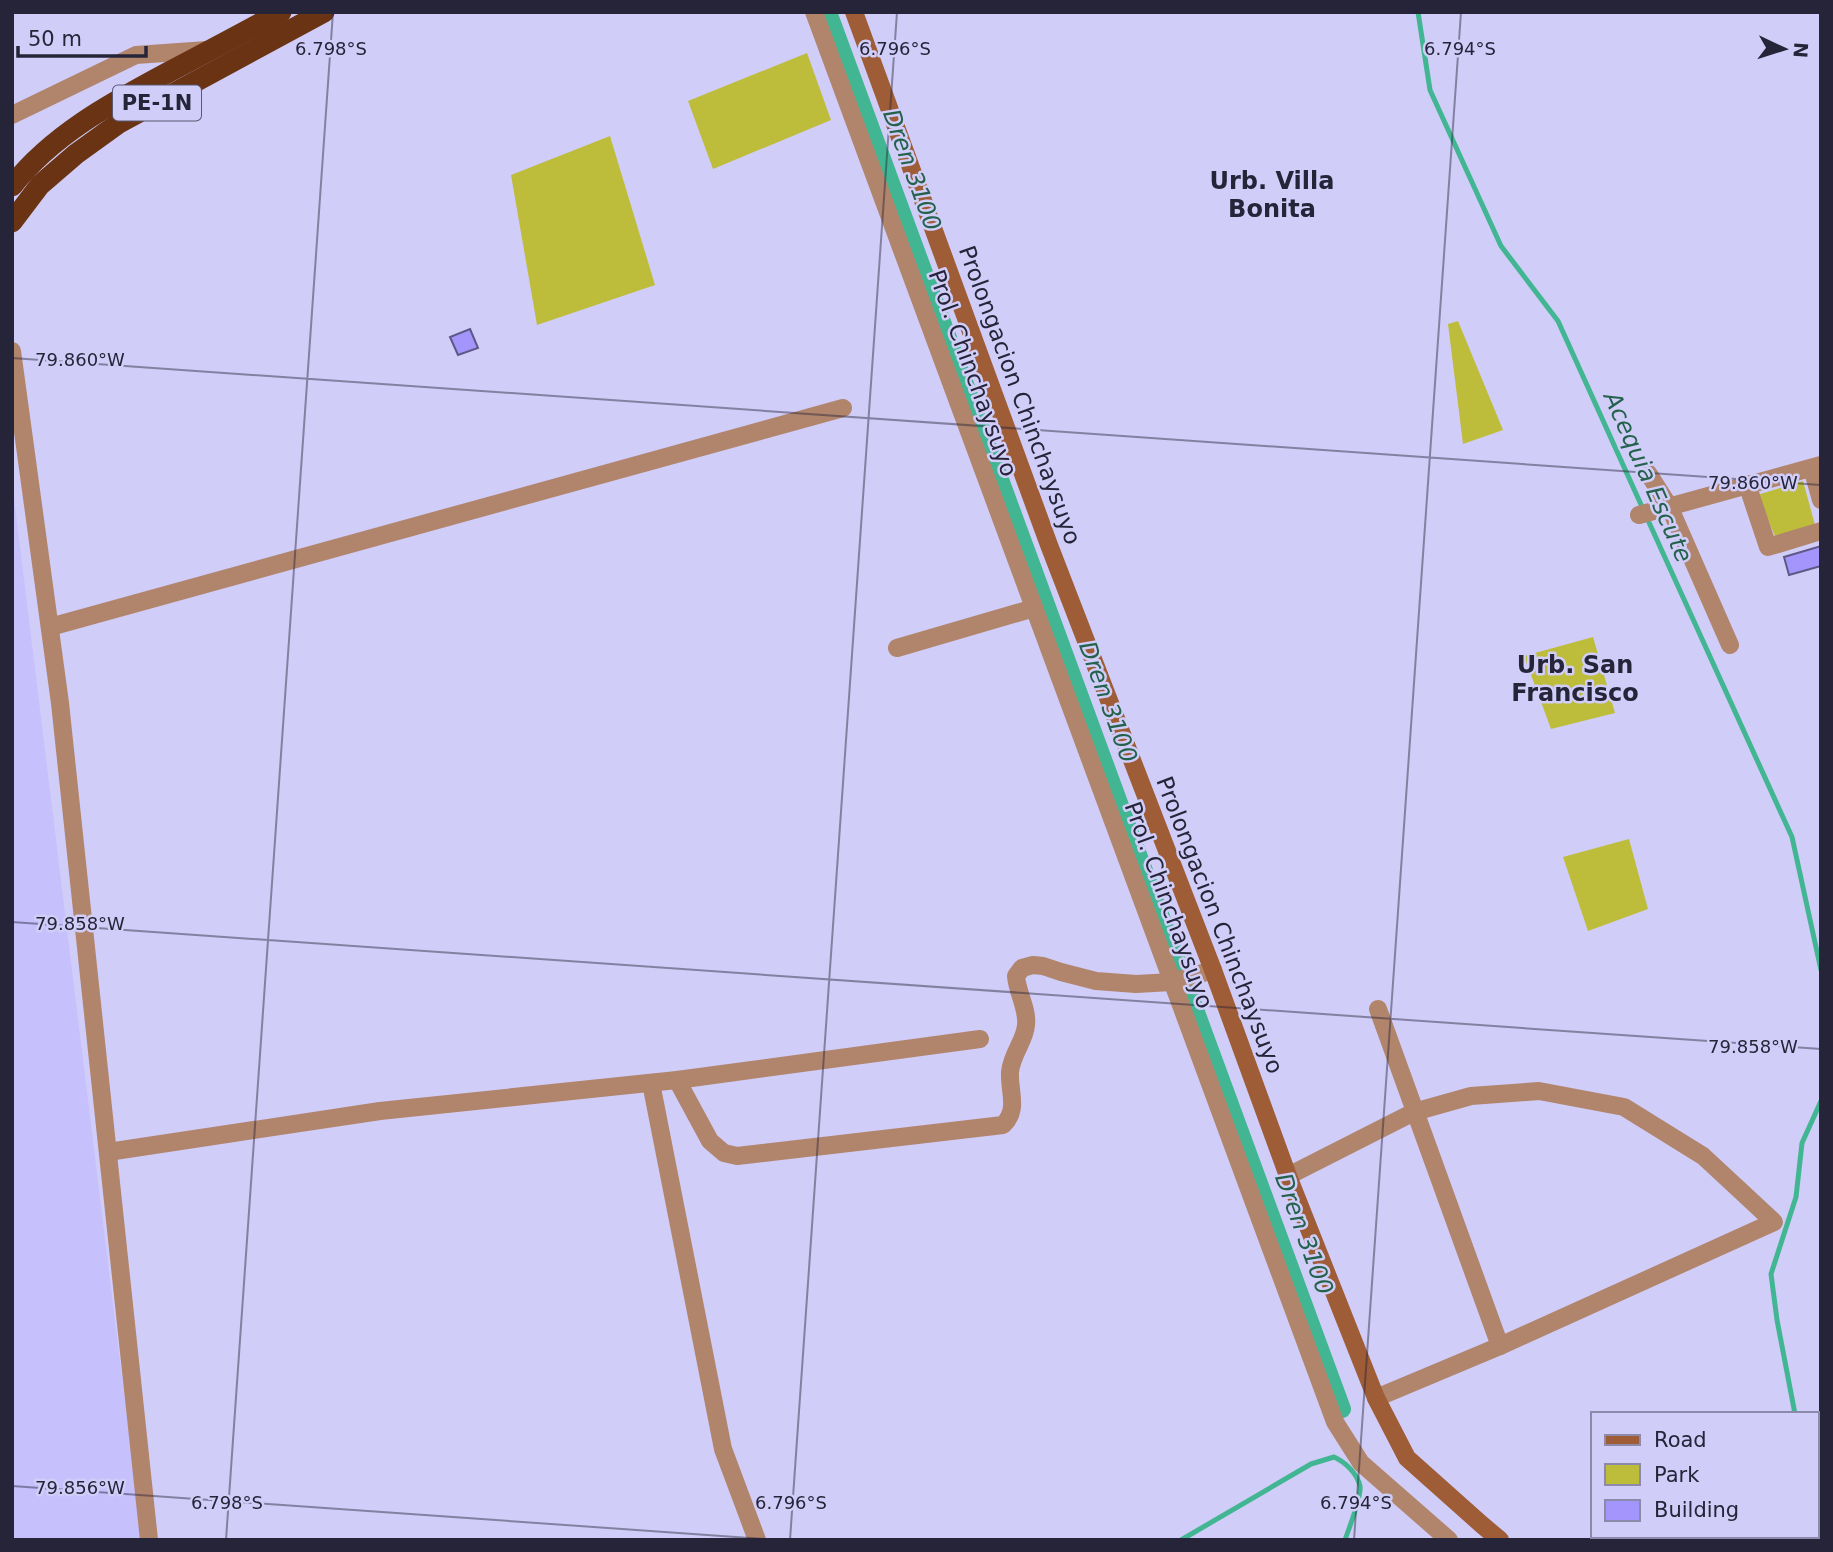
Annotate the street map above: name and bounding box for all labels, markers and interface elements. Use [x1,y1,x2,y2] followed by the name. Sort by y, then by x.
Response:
[18,14,145,58] scale bar
[1749,14,1819,84] north arrow
[28,27,82,51] text: 50 m
[295,38,367,59] text: 6.798°S
[859,38,931,59] text: 6.796°S
[1424,38,1496,59] text: 6.794°S
[1789,41,1812,59] text: N
[113,86,201,120] road number: PE-1N
[877,106,947,234] water label: Dren 3100
[1209,167,1335,223] district label: Urb. Villa Bonita
[954,242,1086,548] street label: Prolongacion Chinchaysuyo
[923,266,1023,480] street label: Prol. Chinchaysuyo
[35,349,125,370] text: 79.860°W
[1597,385,1698,567] water label: Acequia Escute
[1708,472,1798,493] text: 79.860°W
[1073,638,1143,766] water label: Dren 3100
[1511,651,1639,707] district label: Urb. San Francisco
[1151,773,1289,1077] street label: Prolongacion Chinchaysuyo
[1119,798,1219,1012] street label: Prol. Chinchaysuyo
[35,913,125,934] text: 79.858°W
[1708,1036,1798,1057] text: 79.858°W
[1269,1170,1339,1298] water label: Dren 3100
[1591,1412,1819,1538] legend
[1654,1428,1707,1452] text: Road
[1654,1463,1700,1487] text: Park
[35,1477,125,1498] text: 79.856°W
[191,1492,263,1513] text: 6.798°S
[755,1492,827,1513] text: 6.796°S
[1320,1492,1392,1513] text: 6.794°S
[1654,1498,1739,1522] text: Building

